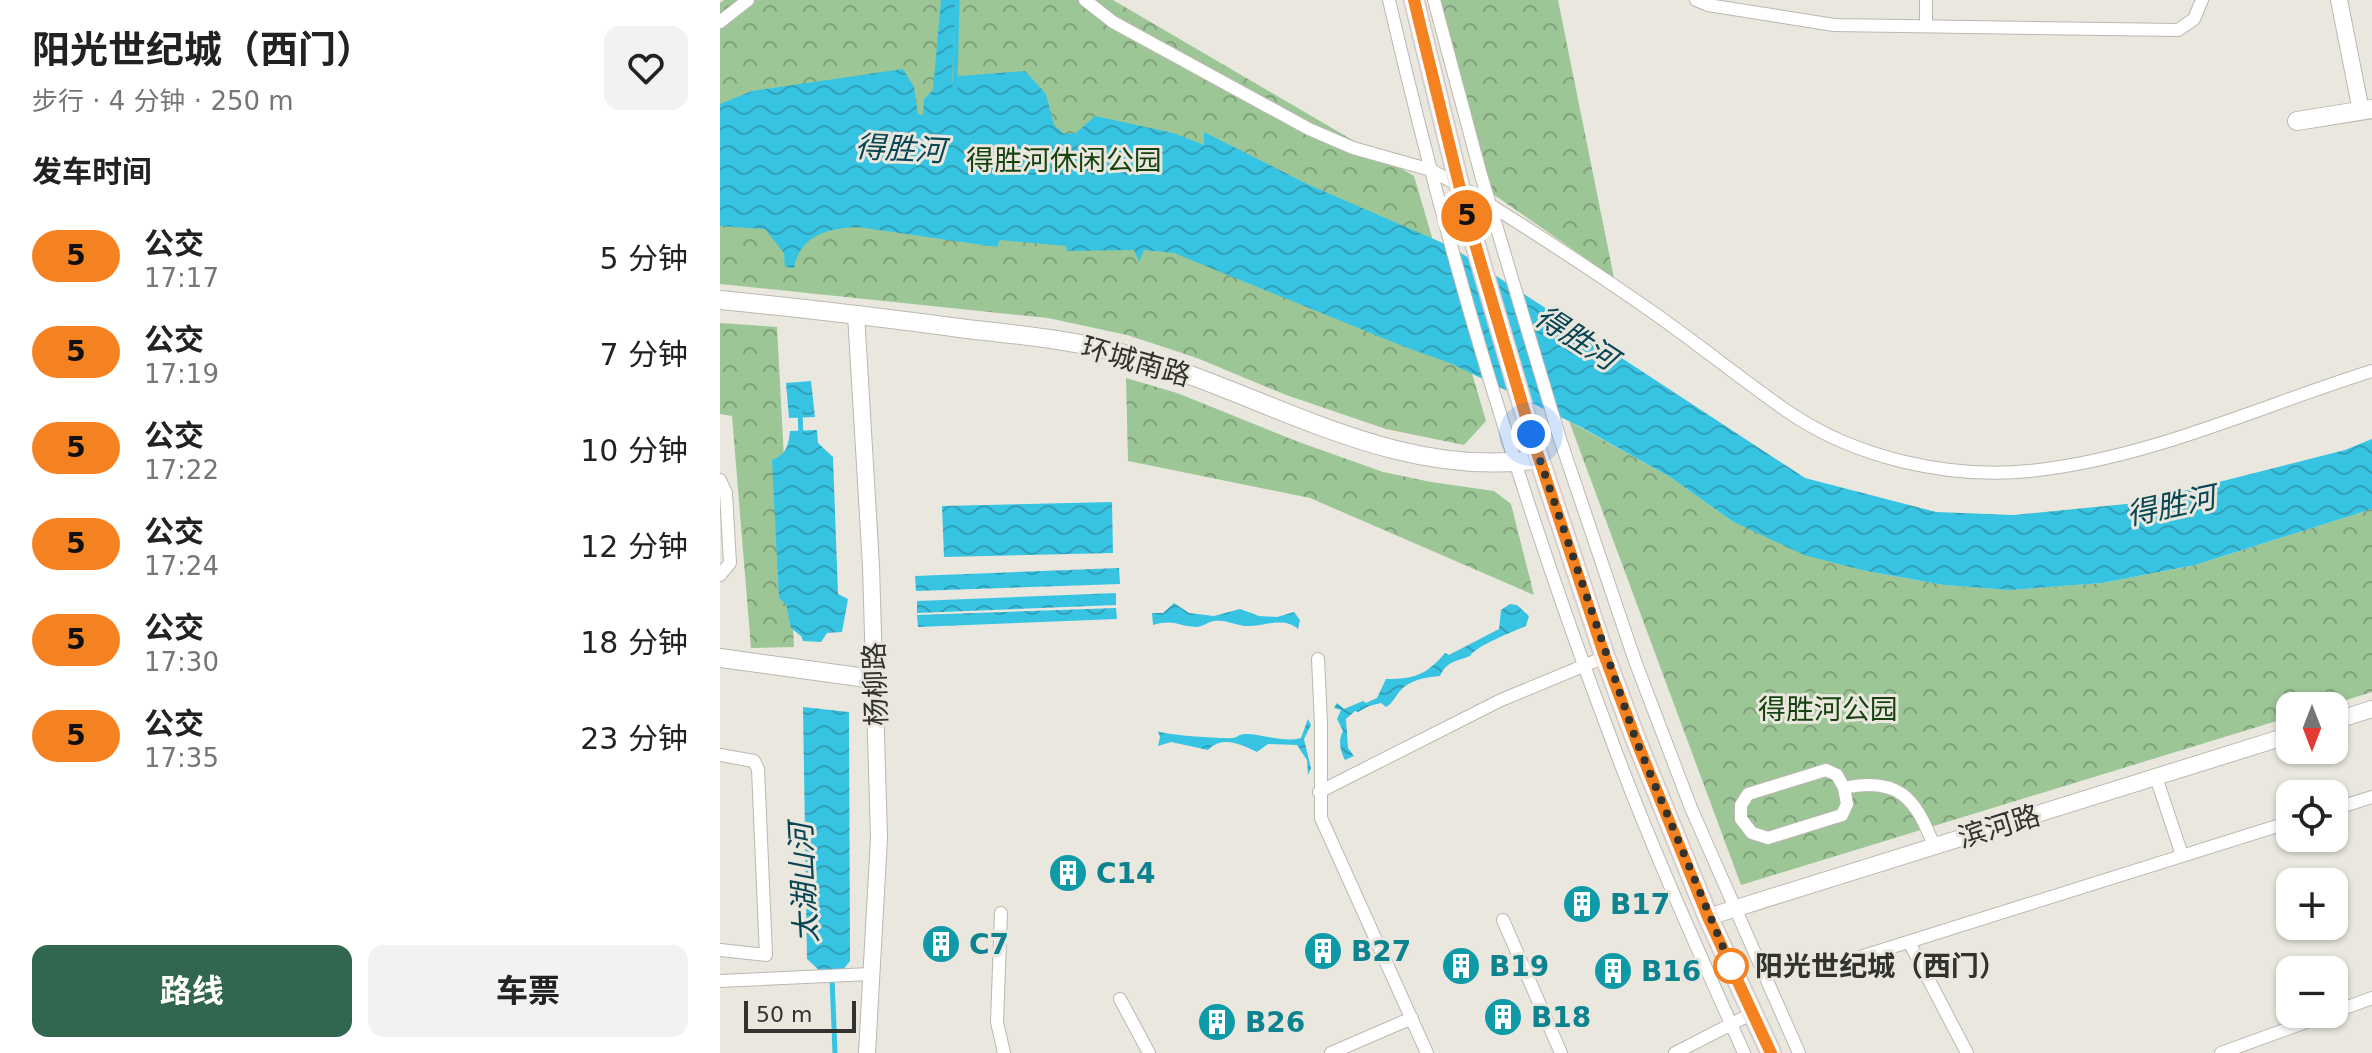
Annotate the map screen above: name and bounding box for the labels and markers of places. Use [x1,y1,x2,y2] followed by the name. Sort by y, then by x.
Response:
[1047,852,1089,894] building icon: C14
[1096,857,1156,890] place label: C14
[1561,883,1603,925] building icon: B17
[1610,888,1670,921] place label: B17
[920,923,962,965] building icon: C7
[969,928,1009,961] place label: C7
[1302,930,1344,972] building icon: B27
[1351,935,1411,968] place label: B27
[1440,945,1482,987] building icon: B19
[1714,949,1748,983] marker: 阳光世纪城（西门）
[1489,950,1549,983] place label: B19
[1592,950,1634,992] building icon: B16
[1755,950,2007,983] place label: 阳光世纪城（西门）
[1641,955,1701,988] place label: B16
[1482,996,1524,1038] building icon: B18
[1196,1001,1238,1043] building icon: B26
[1531,1001,1591,1034] place label: B18
[1245,1006,1305,1039] place label: B26

